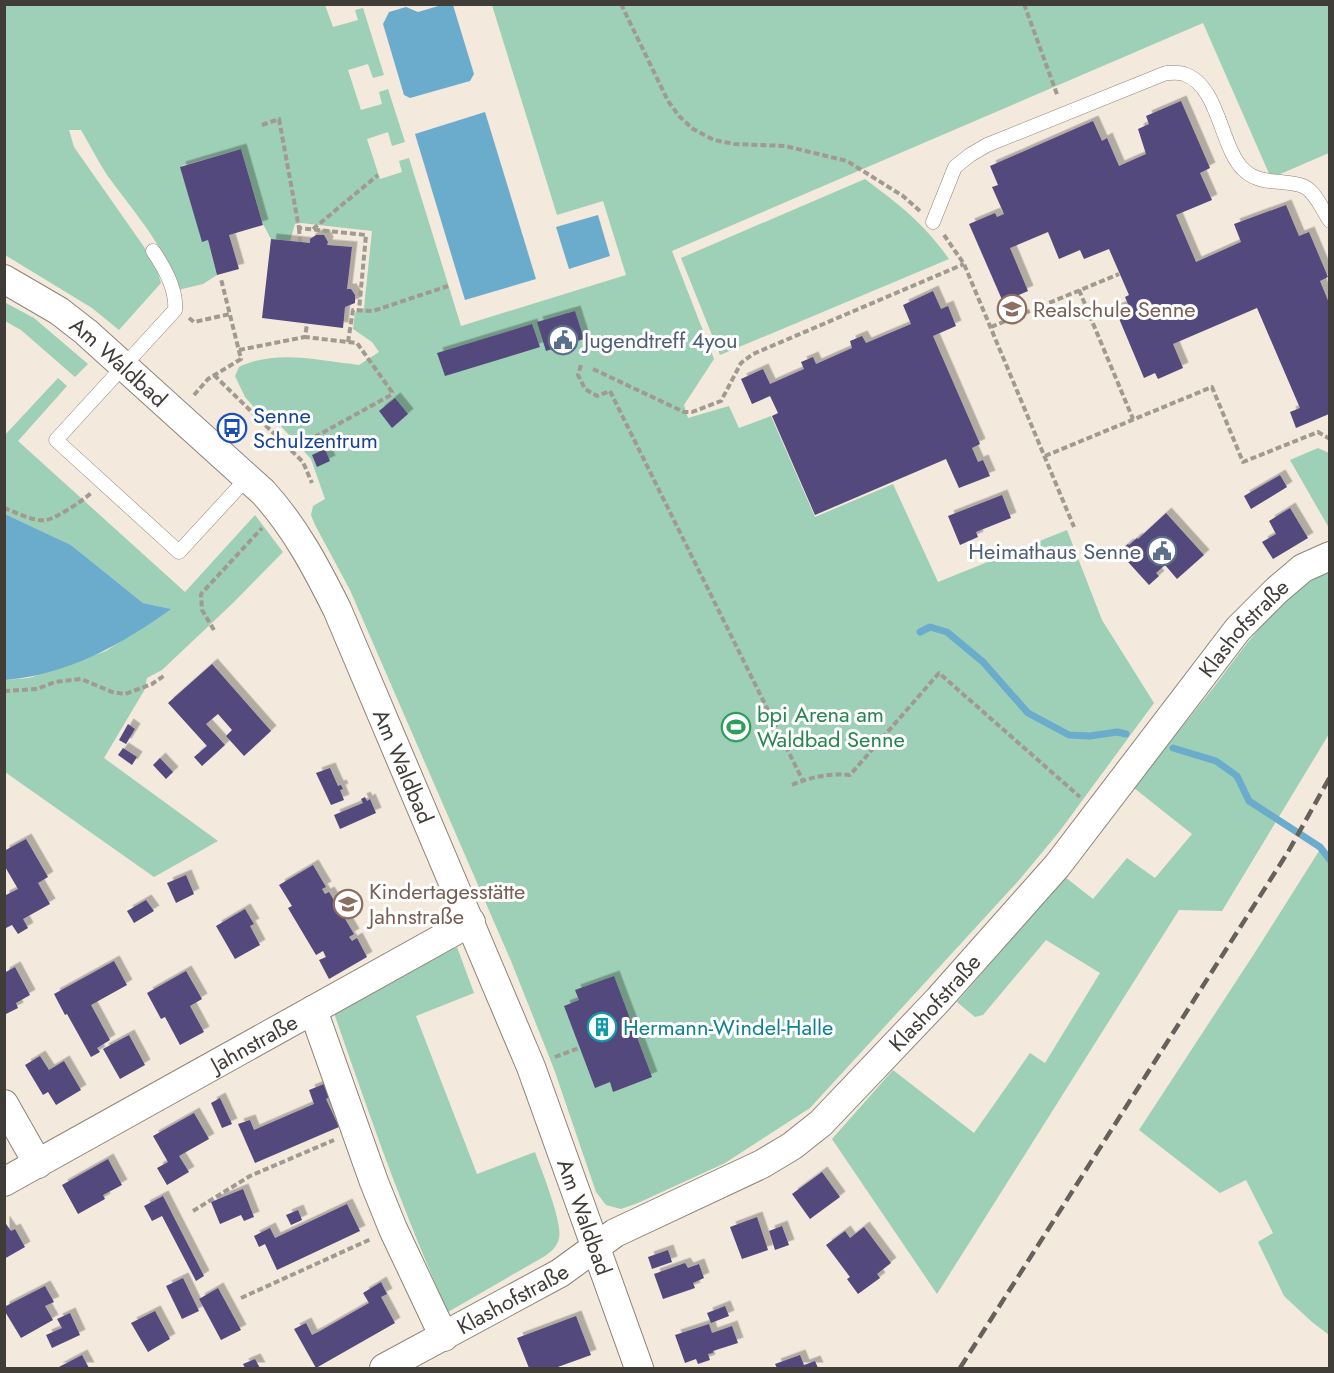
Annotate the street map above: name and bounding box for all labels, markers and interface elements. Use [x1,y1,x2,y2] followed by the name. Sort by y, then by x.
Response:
[996,293,1028,325] school or university icon: Realschule Senne
[1033,293,1196,325] place label: Realschule Senne
[63,309,175,414] street label: Am Waldbad
[547,324,579,356] public building icon: Jugendtreff 4you
[581,324,738,356] place label: Jugendtreff 4you
[253,399,378,456] place label: Senne Schulzentrum
[216,412,248,444] bus stop icon: Senne Schulzentrum
[968,535,1141,567] place label: Heimathaus Senne
[1146,535,1178,567] public building icon: Heimathaus Senne
[1191,571,1296,684] street label: Klashofstraße
[757,698,905,755] place label: bpi Arena am Waldbad Senne
[365,704,442,828] street label: Am Waldbad
[720,711,752,743] sports icon: bpi Arena am Waldbad Senne
[366,875,525,932] place label: Kindertagesstätte Jahnstraße
[332,888,364,920] school or university icon: Kindertagesstätte Jahnstraße
[881,947,988,1059] street label: Klashofstraße
[202,1006,303,1081] street label: Jahnstraße
[586,1011,618,1043] building icon: Hermann-Windel-Halle
[623,1011,833,1043] place label: Hermann-Windel-Halle
[549,1154,620,1280] street label: Am Waldbad
[451,1256,575,1342] street label: Klashofstraße

